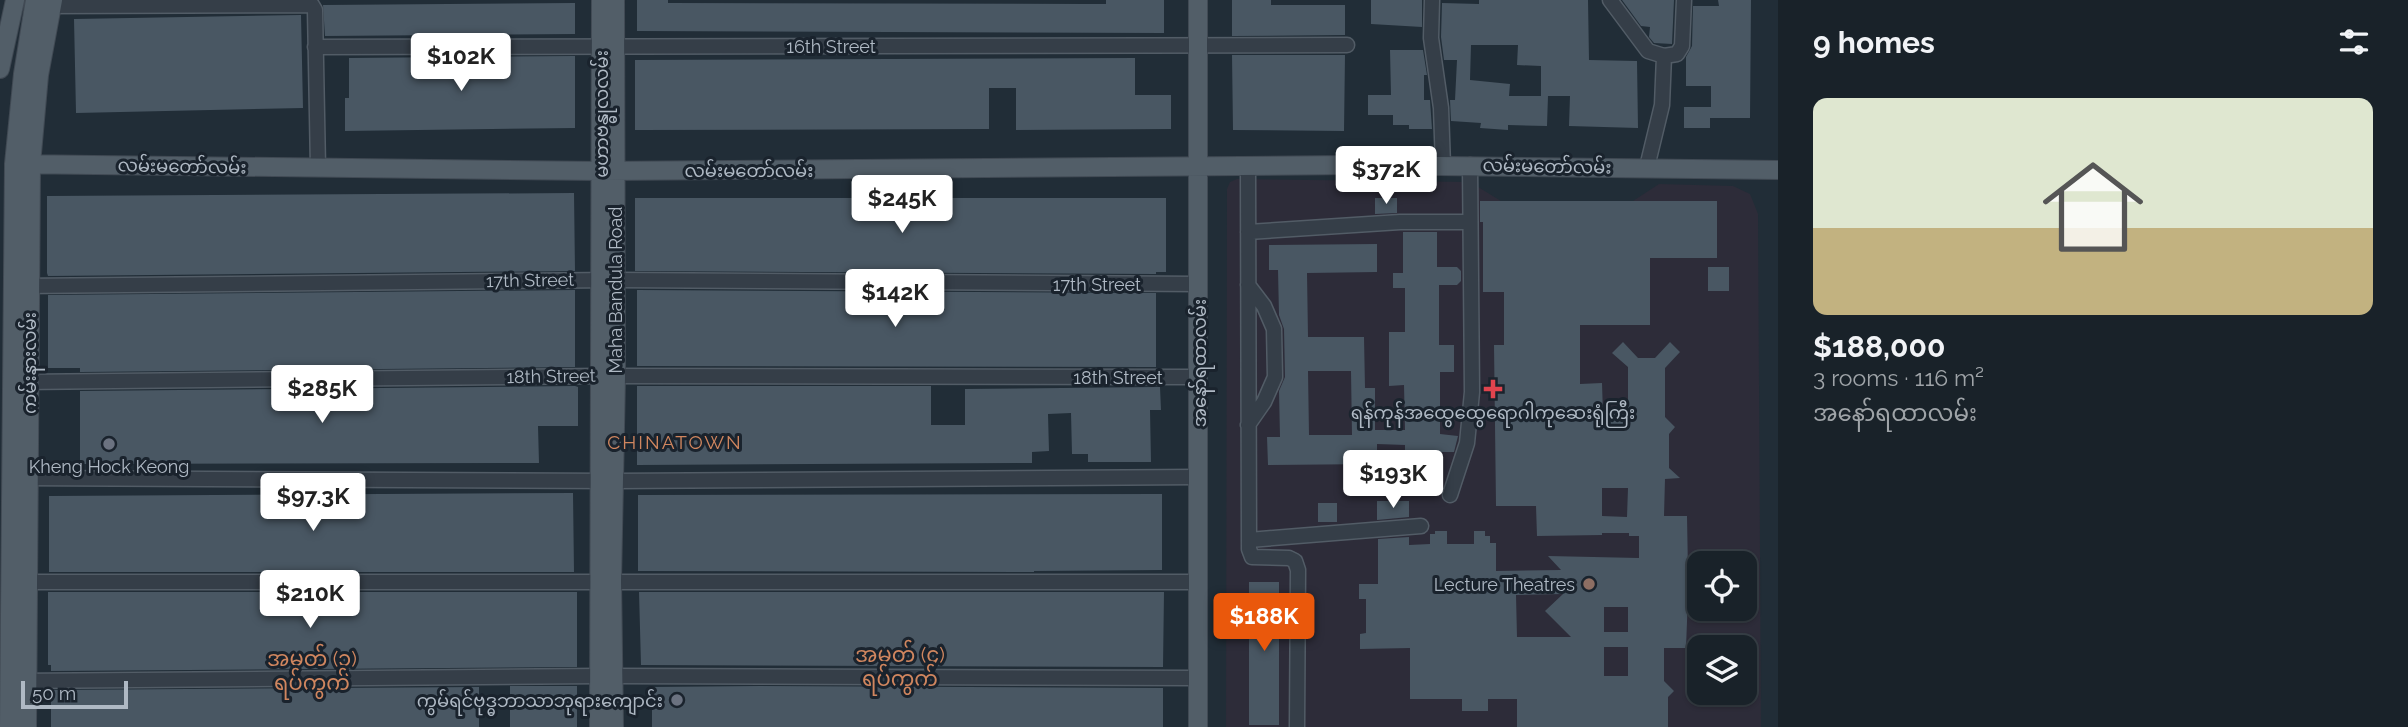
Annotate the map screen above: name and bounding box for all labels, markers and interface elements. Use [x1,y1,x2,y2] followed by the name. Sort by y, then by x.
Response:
[2335,23,2373,61] icon: filters
[1813,25,1935,60] text: 9 homes
[412,34,510,93] pin: $102K
[786,36,876,57] street label: 16th Street
[427,42,495,69] text: $102K
[589,50,617,178] street label: မဟာဗန္ဓုလလမ်း
[2030,144,2156,270] icon: home
[1337,146,1435,206] pin: $372K
[117,152,247,178] street label: လမ်းမတော်လမ်း
[1482,152,1612,178] street label: လမ်းမတော်လမ်း
[1352,155,1420,182] text: $372K
[684,158,814,181] street label: လမ်းမတော်လမ်း
[853,176,951,235] pin: $245K
[868,184,936,211] text: $245K
[605,206,626,374] street label: Maha Bandula Road
[486,269,574,291] street label: 17th Street
[846,270,944,329] pin: $142K
[1053,274,1141,295] street label: 17th Street
[861,278,929,305] text: $142K
[1187,299,1215,427] street label: အနော်ရထာလမ်း
[17,312,45,414] street label: ကမ်းနားလမ်း
[1813,329,1945,364] text: $188,000
[1813,364,1984,391] text: 3 rooms · 116 m²
[506,365,596,387] street label: 18th Street
[273,366,371,425] pin: $285K
[1073,367,1163,388] street label: 18th Street
[287,374,357,401] text: $285K
[1483,379,1503,399] marker: ရန်ကုန်အထွေထွေရောဂါကုဆေးရုံကြီး
[1351,399,1635,428] place label: ရန်ကုန်အထွေထွေရောဂါကုဆေးရုံကြီး
[1813,399,1977,426] text: အနော်ရထာလမ်း
[607,431,743,453] district label: CHINATOWN
[101,436,117,452] marker: Kheng Hock Keong
[1344,450,1442,510] pin: $193K
[29,456,189,477] place label: Kheng Hock Keong
[1359,459,1427,486] text: $193K
[256,474,370,533] pin: $97.3K
[276,482,350,509] text: $97.3K
[1687,551,1757,705] map controls
[1687,551,1757,621] button: locate
[261,570,359,630] pin: $210K
[1434,574,1575,595] place label: Lecture Theatres
[1581,576,1597,592] marker: Lecture Theatres
[276,579,344,606] text: $210K
[1215,594,1313,653] pin: $188K
[1229,602,1299,629] text: $188K
[1687,635,1757,705] button: layers
[855,639,945,696] district label: အမှတ် (၄) ရပ်ကွက်
[267,643,357,700] district label: အမှတ် (၃) ရပ်ကွက်
[21,678,128,710] scale bar
[32,682,76,704] text: 50 m
[417,688,663,716] place label: ကွမ်ရင်ဗုဒ္ဓဘာသာဘုရားကျောင်း
[669,692,685,708] marker: ကွမ်ရင်ဗုဒ္ဓဘာသာဘုရားကျောင်း

